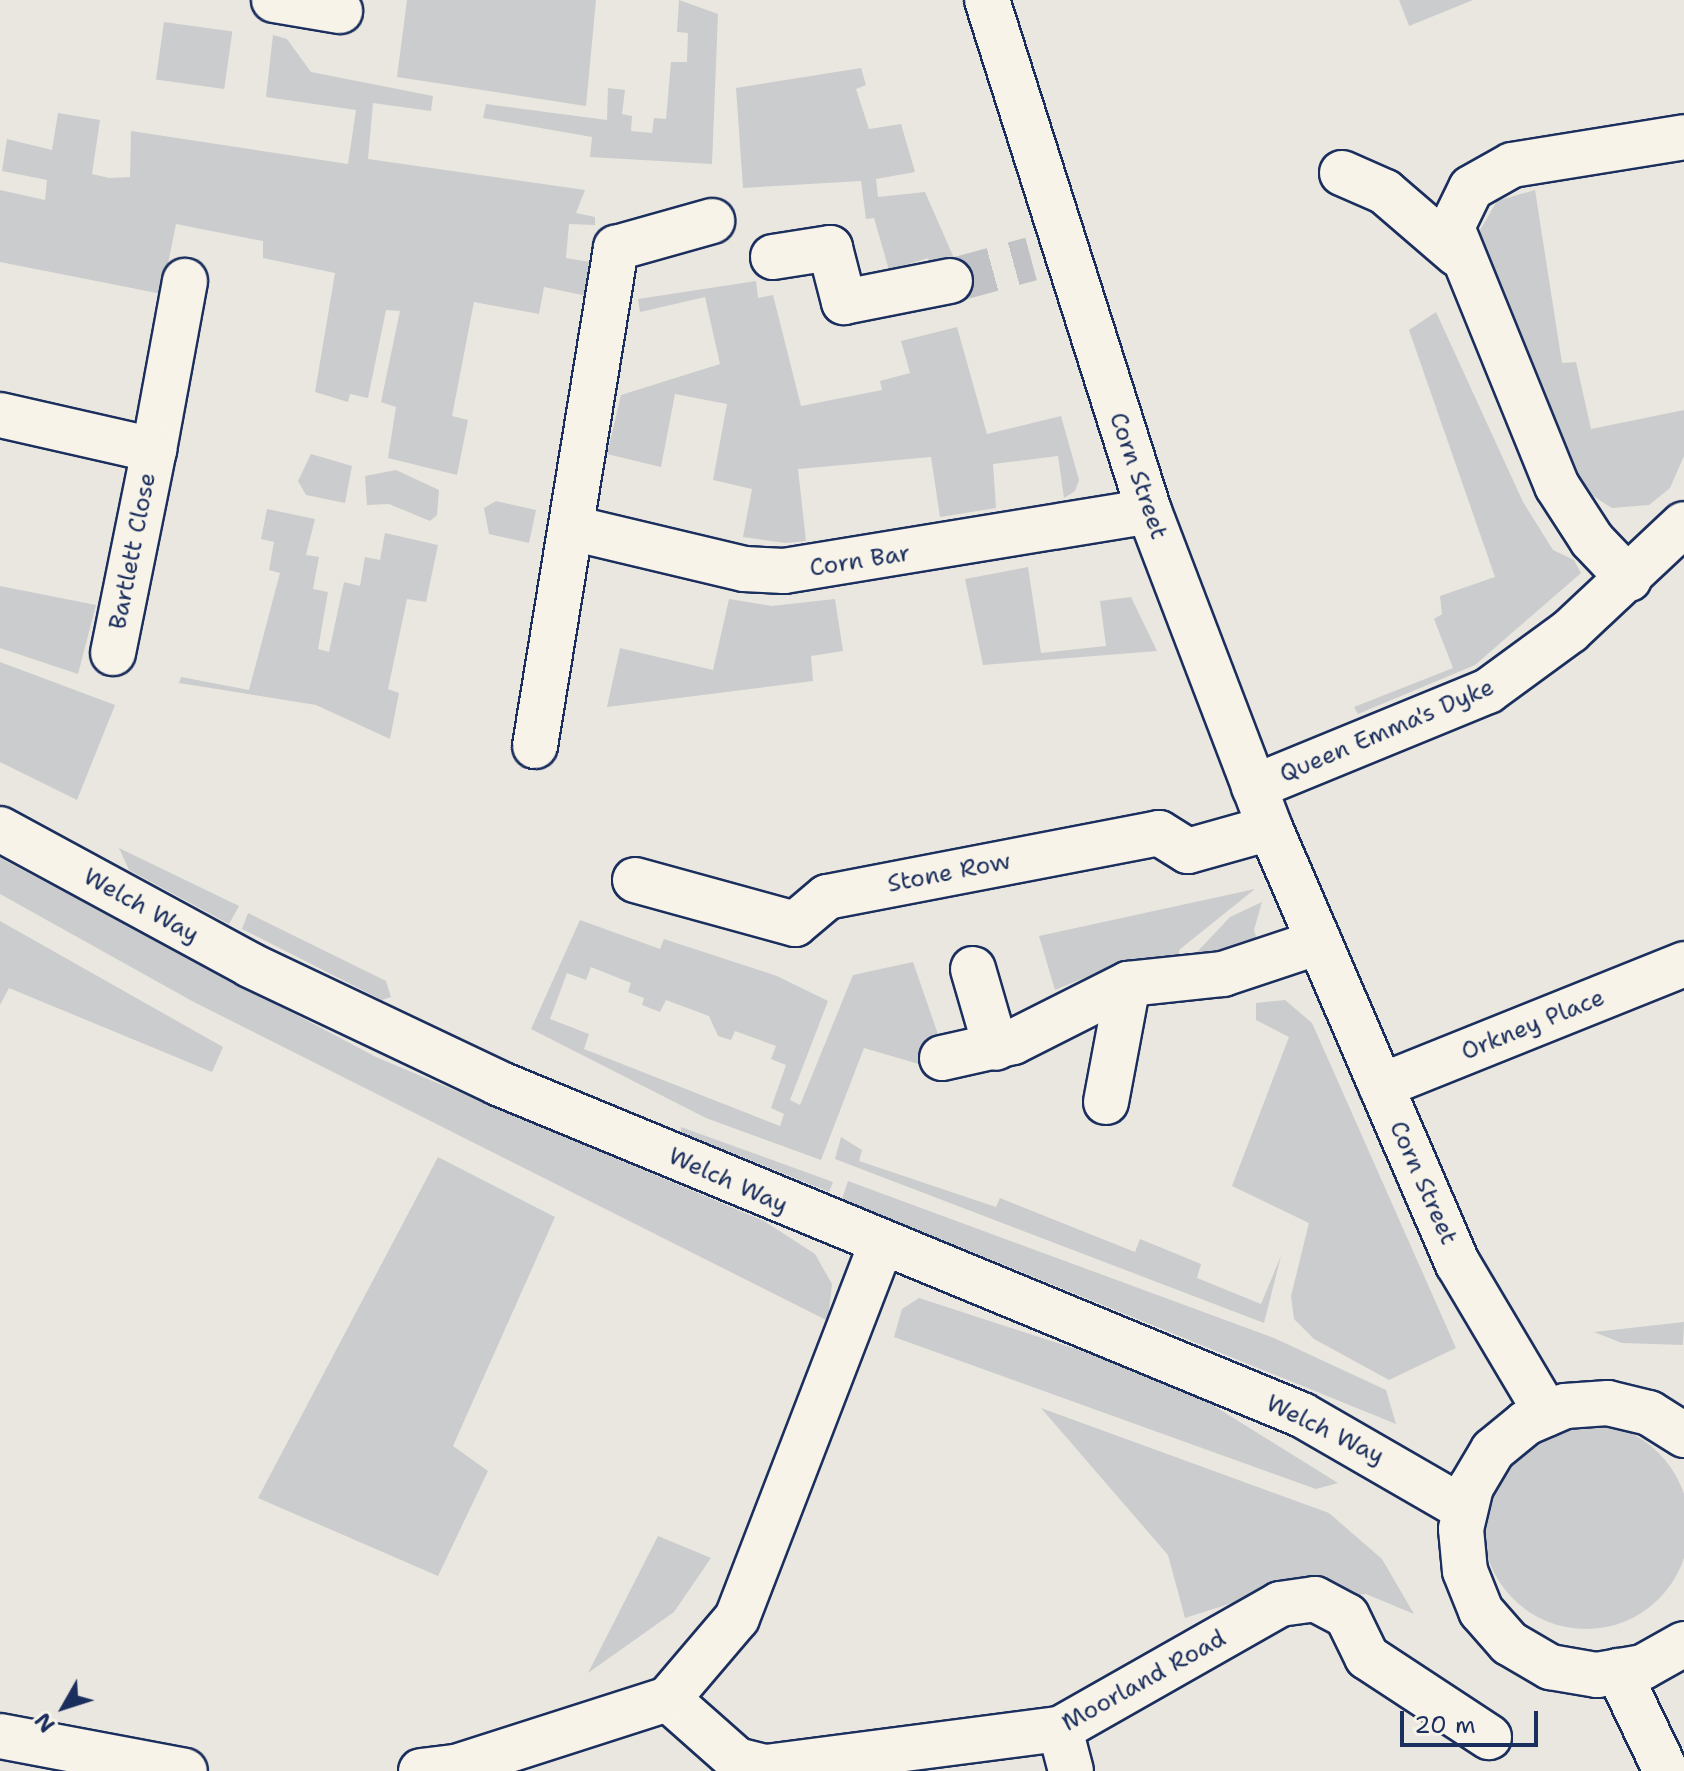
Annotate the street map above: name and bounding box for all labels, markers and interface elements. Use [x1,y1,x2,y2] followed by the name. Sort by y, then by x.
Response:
[1103,409,1173,543] street label: Corn Street
[104,470,162,632] street label: Bartlett Close
[808,539,912,583] street label: Corn Bar
[1276,673,1498,789] street label: Queen Emma's Dyke
[885,847,1013,899] street label: Stone Row
[78,862,204,950] street label: Welch Way
[1457,983,1609,1067] street label: Orkney Place
[1383,1117,1463,1249] street label: Corn Street
[664,1142,792,1220] street label: Welch Way
[1261,1389,1389,1471] street label: Welch Way
[1057,1624,1231,1738] street label: Moorland Road
[24,1667,104,1747] north arrow
[1404,1695,1542,1745] scale bar
[28,1707,62,1738] text: N
[1414,1709,1476,1741] text: 20 m

